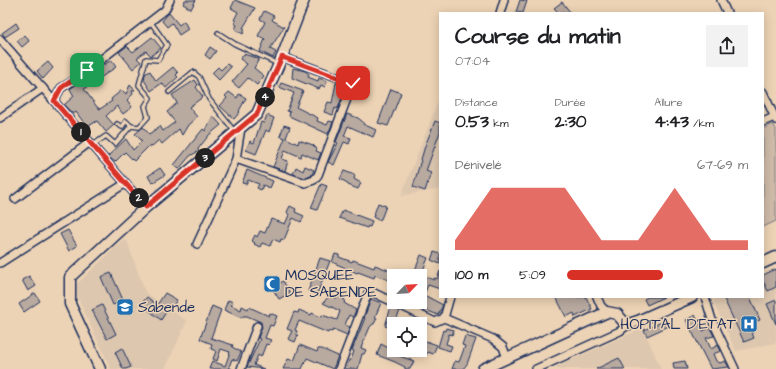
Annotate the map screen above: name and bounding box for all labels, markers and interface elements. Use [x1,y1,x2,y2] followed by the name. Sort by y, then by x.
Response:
[455,21,621,52] text: Course du matin
[706,25,748,67] button: share
[455,52,490,70] text: 07:04
[70,53,104,87] pin
[76,59,98,81] icon: arrive
[336,66,370,100] pin
[342,72,364,94] icon: check
[255,87,275,107] pin: 4
[261,89,269,104] text: 4
[455,95,498,110] text: Distance
[555,95,585,110] text: Durée
[654,95,682,110] text: Allure
[455,110,489,134] text: 0.53
[555,110,587,134] text: 2:30
[654,110,689,134] text: 4:43
[489,116,509,131] text: km
[689,116,714,131] text: /km
[71,122,91,142] pin: 1
[80,124,82,139] text: 1
[195,148,215,168] pin: 3
[202,150,208,165] text: 3
[455,156,502,174] text: Dénivelé
[697,156,748,174] text: 67–69 m
[129,188,149,208] pin: 2
[136,190,142,205] text: 2
[285,265,377,303] place label: MOSQUEE DE SABENDE
[455,266,488,284] text: 100 m
[519,266,546,284] text: 5:09
[387,269,427,309] north arrow
[387,269,427,357] map controls
[262,274,282,294] mosque icon: MOSQUEE DE SABENDE
[115,297,135,317] school or university icon: Sabende
[138,297,195,318] place label: Sabende
[620,314,737,335] place label: HOPITAL D'ETAT
[739,314,759,334] hospital icon: HOPITAL D'ETAT
[387,317,427,357] button: locate

